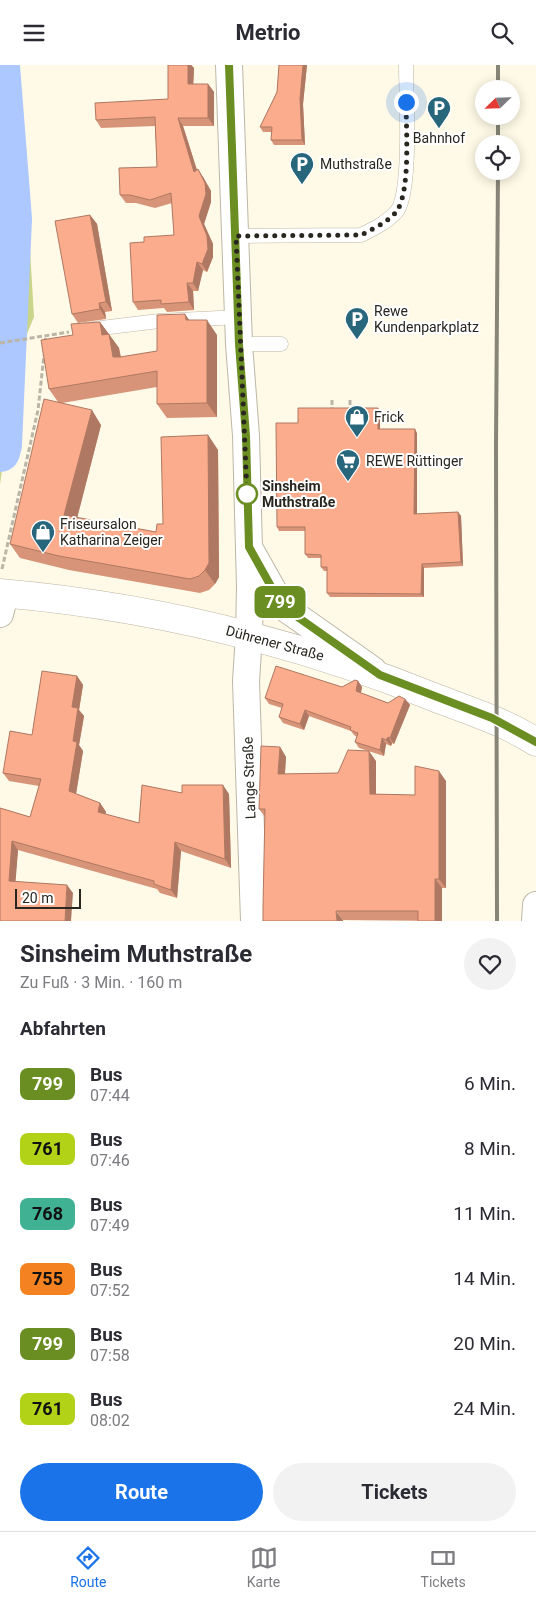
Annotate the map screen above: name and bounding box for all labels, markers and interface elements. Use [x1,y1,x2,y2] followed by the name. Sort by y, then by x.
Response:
[20,19,48,47] icon: menu
[488,19,516,47] icon: search
[236,20,300,45] text: Metrio
[475,80,520,125] north arrow
[475,80,520,180] map controls
[394,90,419,115] your location
[426,95,452,129] parking icon: Bahnhof
[413,130,465,146] place label: Bahnhof
[475,135,520,180] button: locate
[289,151,315,185] parking icon: Muthstraße
[320,156,392,172] place label: Muthstraße
[374,303,479,335] place label: Rewe Kundenparkplatz
[344,306,370,340] parking icon: Rewe Kundenparkplatz
[344,404,370,438] shop icon: Frick
[374,409,405,425] place label: Frick
[335,448,361,482] supermarket icon: REWE Rüttinger
[366,453,463,469] place label: REWE Rüttinger
[262,478,336,510] place label: Sinsheim Muthstraße
[236,483,258,505] marker: Sinsheim Muthstraße
[60,516,163,548] place label: Friseursalon Katharina Zeiger
[30,519,56,553] shop icon: Friseursalon Katharina Zeiger
[251,586,309,618] line badge: 799
[265,591,295,612] text: 799
[224,622,326,664] street label: Dührener Straße
[240,737,258,819] street label: Lange Straße
[15,886,81,909] scale bar
[22,890,54,906] text: 20 m
[464,938,516,990] button: heart
[20,940,252,968] text: Sinsheim Muthstraße
[20,973,182,992] text: Zu Fuß · 3 Min. · 160 m
[20,1017,106,1040] text: Abfahrten
[90,1063,123,1086] text: Bus
[464,1072,516,1095] text: 6 Min.
[32,1073,63,1094] text: 799
[90,1086,130,1105] text: 07:44
[90,1128,123,1151] text: Bus
[464,1137,516,1160] text: 8 Min.
[32,1138,63,1159] text: 761
[90,1151,130,1170] text: 07:46
[90,1193,123,1216] text: Bus
[453,1202,516,1225] text: 11 Min.
[32,1203,63,1224] text: 768
[90,1216,130,1235] text: 07:49
[90,1258,123,1281] text: Bus
[453,1267,516,1290] text: 14 Min.
[32,1268,63,1289] text: 755
[90,1281,130,1300] text: 07:52
[90,1323,123,1346] text: Bus
[453,1332,516,1355] text: 20 Min.
[32,1333,63,1354] text: 799
[90,1346,130,1365] text: 07:58
[90,1388,123,1411] text: Bus
[453,1397,516,1420] text: 24 Min.
[32,1398,63,1419] text: 761
[90,1411,130,1430] text: 08:02
[20,1463,263,1521] button: Route
[273,1463,516,1521] button: Tickets
[70,1544,106,1590] tab: Route
[247,1544,280,1590] tab: Karte
[421,1544,466,1590] tab: Tickets

